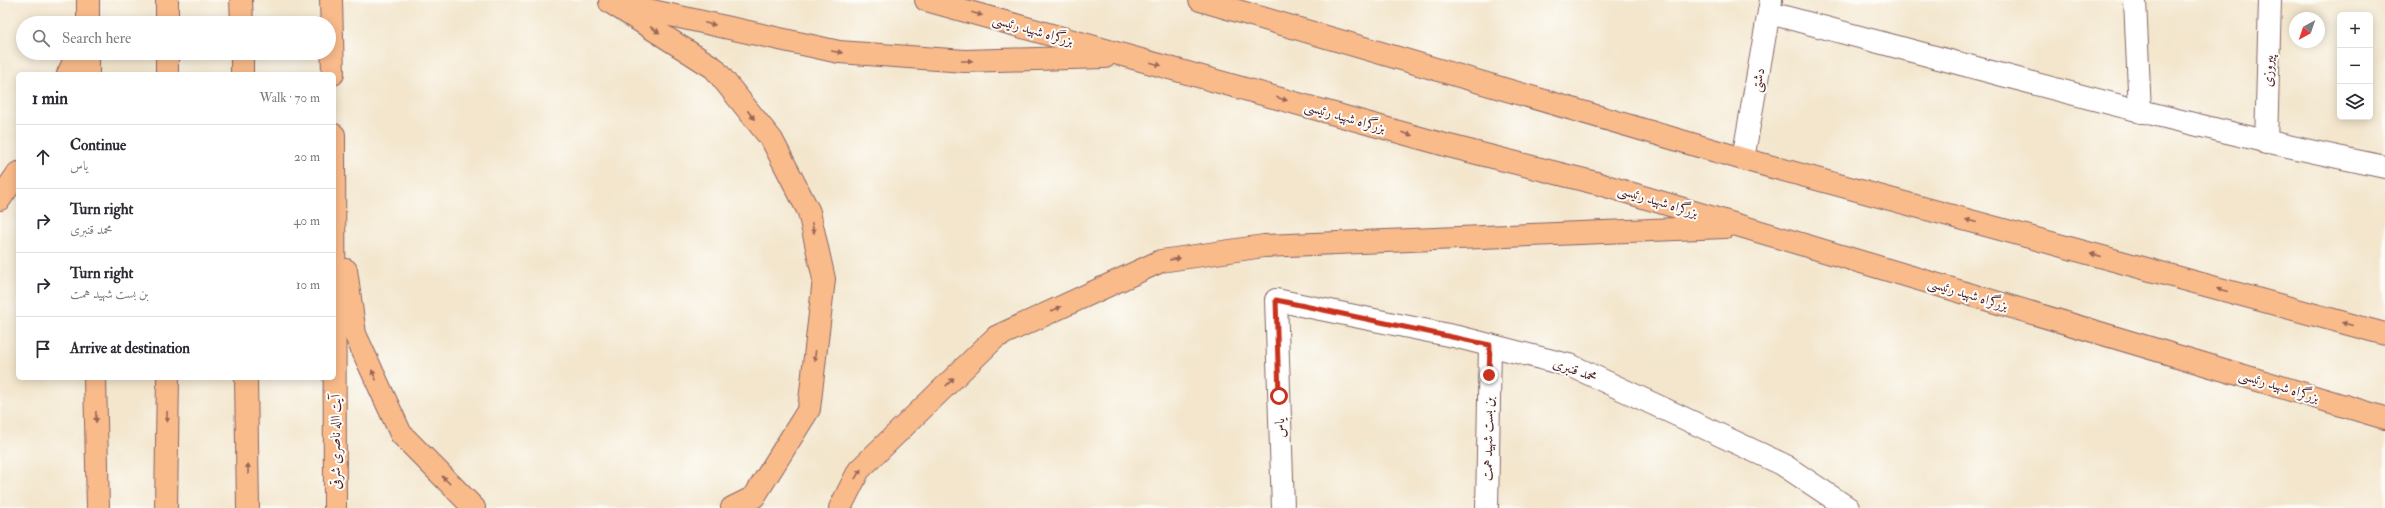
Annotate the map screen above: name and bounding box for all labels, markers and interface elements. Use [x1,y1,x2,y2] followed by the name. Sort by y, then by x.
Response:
[990,9,1076,51] street label: بزرگراه شهید رئیسی
[971,11,983,17] one-way arrow
[2289,12,2325,48] north arrow
[2337,12,2373,120] map controls
[2337,12,2373,48] button: +
[16,16,336,60] search box
[704,21,717,27] one-way arrow
[649,26,660,34] one-way arrow
[30,27,52,49] icon: search
[62,29,131,48] text: Search here
[2337,48,2373,84] button: −
[831,49,844,55] one-way arrow
[2259,53,2279,87] street label: پیروزی
[961,58,974,64] one-way arrow
[1151,61,1163,67] one-way arrow
[1748,66,1769,94] street label: دشتی
[2337,84,2373,120] button: layers
[32,88,68,109] text: 1 min
[260,90,320,106] text: Walk · 70 m
[1276,96,1288,102] one-way arrow
[1302,96,1388,138] street label: بزرگراه شهید رئیسی
[747,109,756,120] one-way arrow
[1401,131,1413,137] one-way arrow
[70,136,126,155] text: Continue
[32,146,54,168] icon: ahead
[294,149,320,165] text: 20 m
[70,158,88,174] text: یاس
[1615,180,1701,222] street label: بزرگراه شهید رئیسی
[70,200,133,219] text: Turn right
[32,210,54,232] icon: right
[294,213,320,229] text: 40 m
[1965,218,1977,224] one-way arrow
[70,222,112,238] text: محمد قنبری
[810,222,816,234] one-way arrow
[2090,252,2103,258] one-way arrow
[1169,256,1181,262] one-way arrow
[70,264,133,283] text: Turn right
[1925,273,2011,315] street label: بزرگراه شهید رئیسی
[32,274,54,296] icon: right
[296,277,320,293] text: 10 m
[70,286,149,302] text: بن بست شهید همت
[2216,286,2228,292] one-way arrow
[1050,306,1062,312] one-way arrow
[2341,320,2354,326] one-way arrow
[32,338,54,360] icon: arrive
[70,339,190,358] text: Arrive at destination
[812,350,818,362] one-way arrow
[1551,354,1599,386] street label: محمد قنبری
[2236,365,2322,407] street label: بزرگراه شهید رئیسی
[1480,366,1498,384] route end
[371,369,377,381] one-way arrow
[945,377,955,387] one-way arrow
[1270,387,1288,405] route start
[327,393,345,489] street label: آیت االه ناصری شرقی
[1479,396,1498,481] street label: بن بست شهید همت
[92,411,99,423] one-way arrow
[164,411,170,424] one-way arrow
[1271,416,1289,438] street label: یاس
[245,462,251,475] one-way arrow
[855,468,862,480] one-way arrow
[442,475,451,485] one-way arrow

